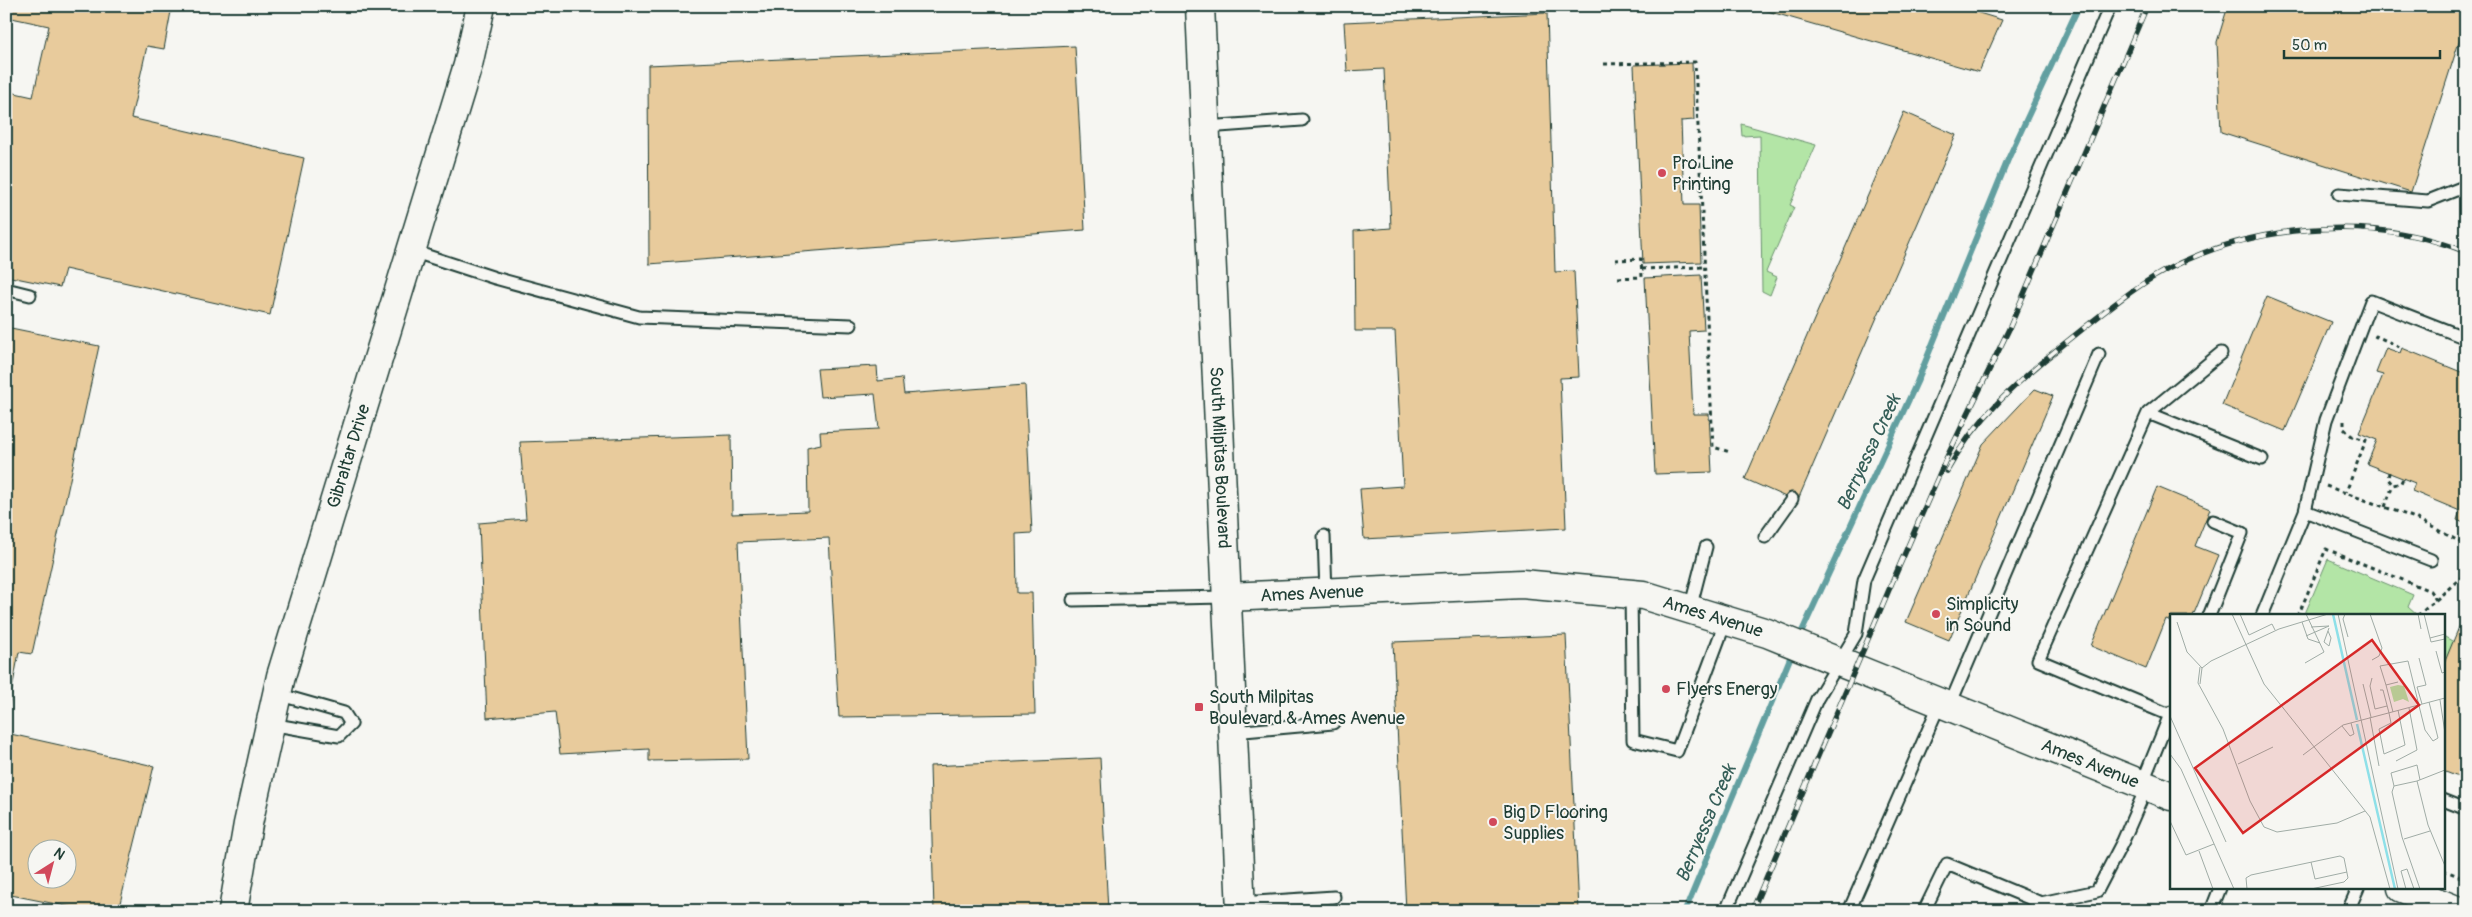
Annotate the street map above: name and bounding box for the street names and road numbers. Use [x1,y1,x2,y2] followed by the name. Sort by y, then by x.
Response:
[1204,366,1236,549] street label: South Milpitas Boulevard
[322,401,376,511] street label: Gibraltar Drive
[1260,580,1364,607] street label: Ames Avenue
[1660,591,1766,643] street label: Ames Avenue
[2038,734,2142,794] street label: Ames Avenue

